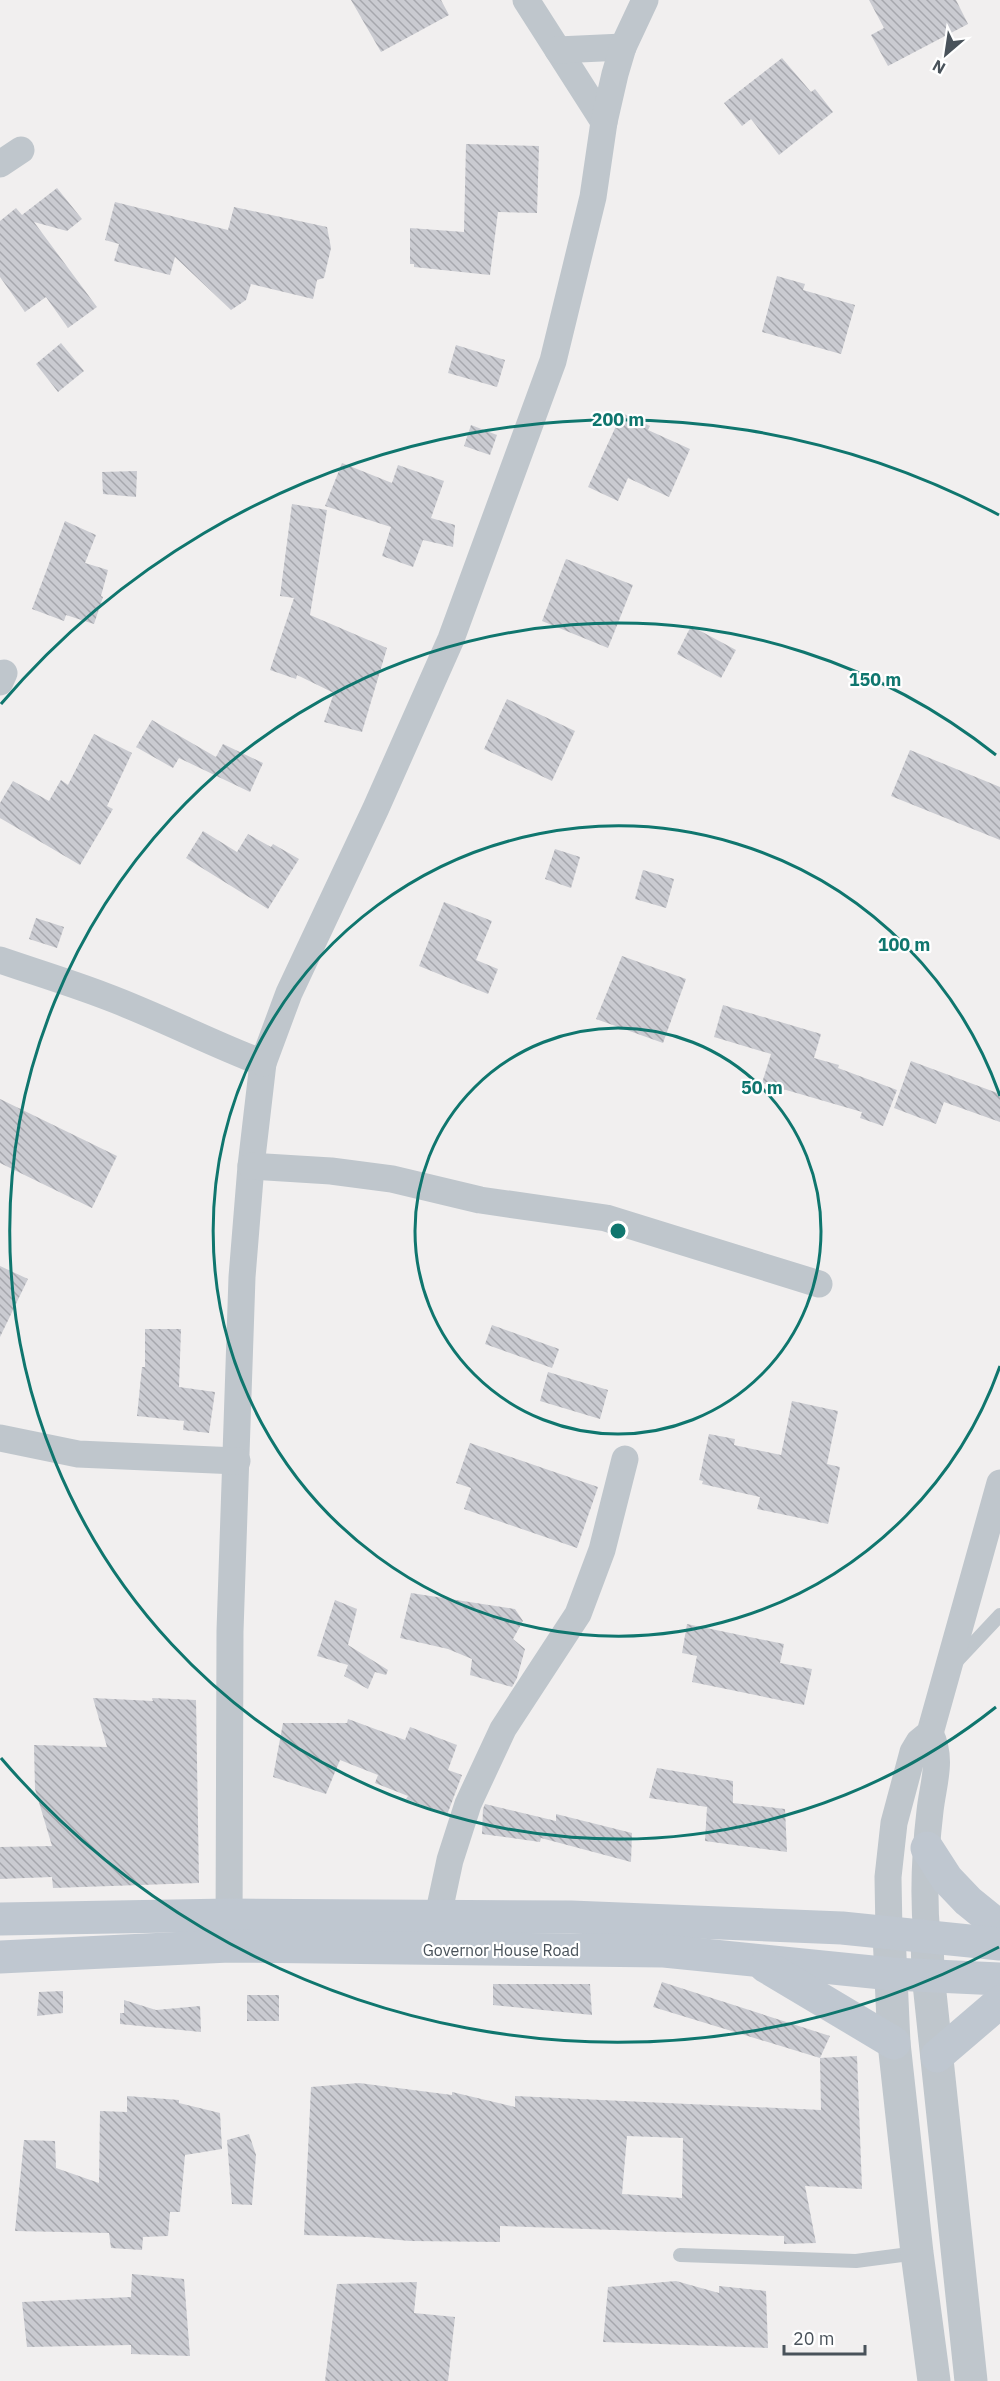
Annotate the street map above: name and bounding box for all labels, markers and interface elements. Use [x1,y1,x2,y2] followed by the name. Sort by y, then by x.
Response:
[916,24,976,84] north arrow
[929,56,949,79] text: N
[592,408,644,431] text: 200 m
[849,668,901,691] text: 150 m
[878,933,930,956] text: 100 m
[741,1076,783,1099] text: 50 m
[608,1221,628,1241] centre of rings
[423,1940,579,1960] street label: Governor House Road
[784,2318,865,2356] scale bar
[793,2327,835,2350] text: 20 m

